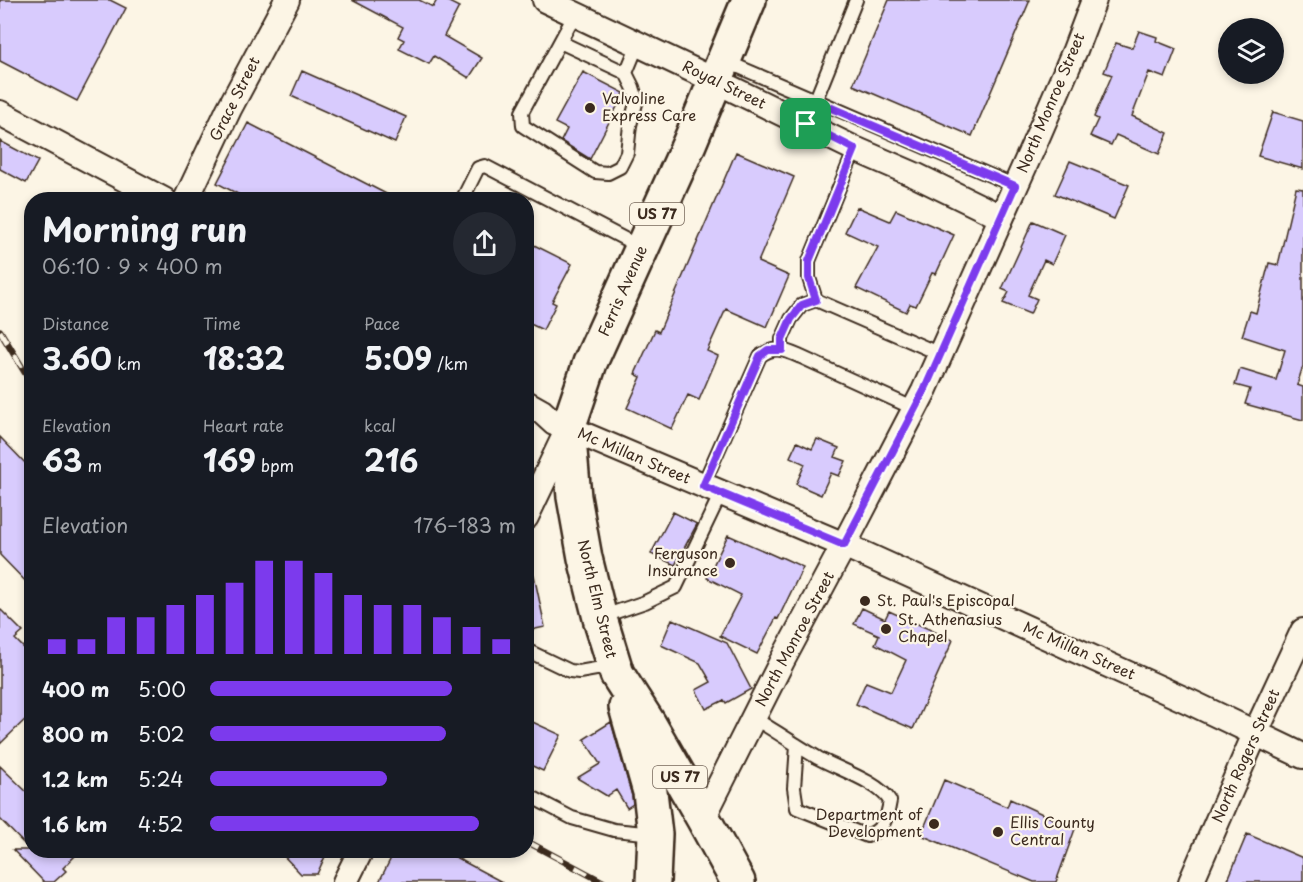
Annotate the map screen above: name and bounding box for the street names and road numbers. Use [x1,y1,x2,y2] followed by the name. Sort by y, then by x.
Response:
[1010,29,1090,176] street label: North Monroe Street
[203,52,265,144] street label: Grace Street
[679,53,770,114] street label: Royal Street
[630,203,684,225] road number: US 77
[591,241,652,340] street label: Ferris Avenue
[575,420,695,489] street label: Mc Millan Street
[573,537,624,660] street label: North Elm Street
[748,567,839,710] street label: North Monroe Street
[1020,615,1139,685] street label: Mc Millan Street
[1205,685,1284,826] street label: North Rogers Street
[653,766,707,788] road number: US 77

